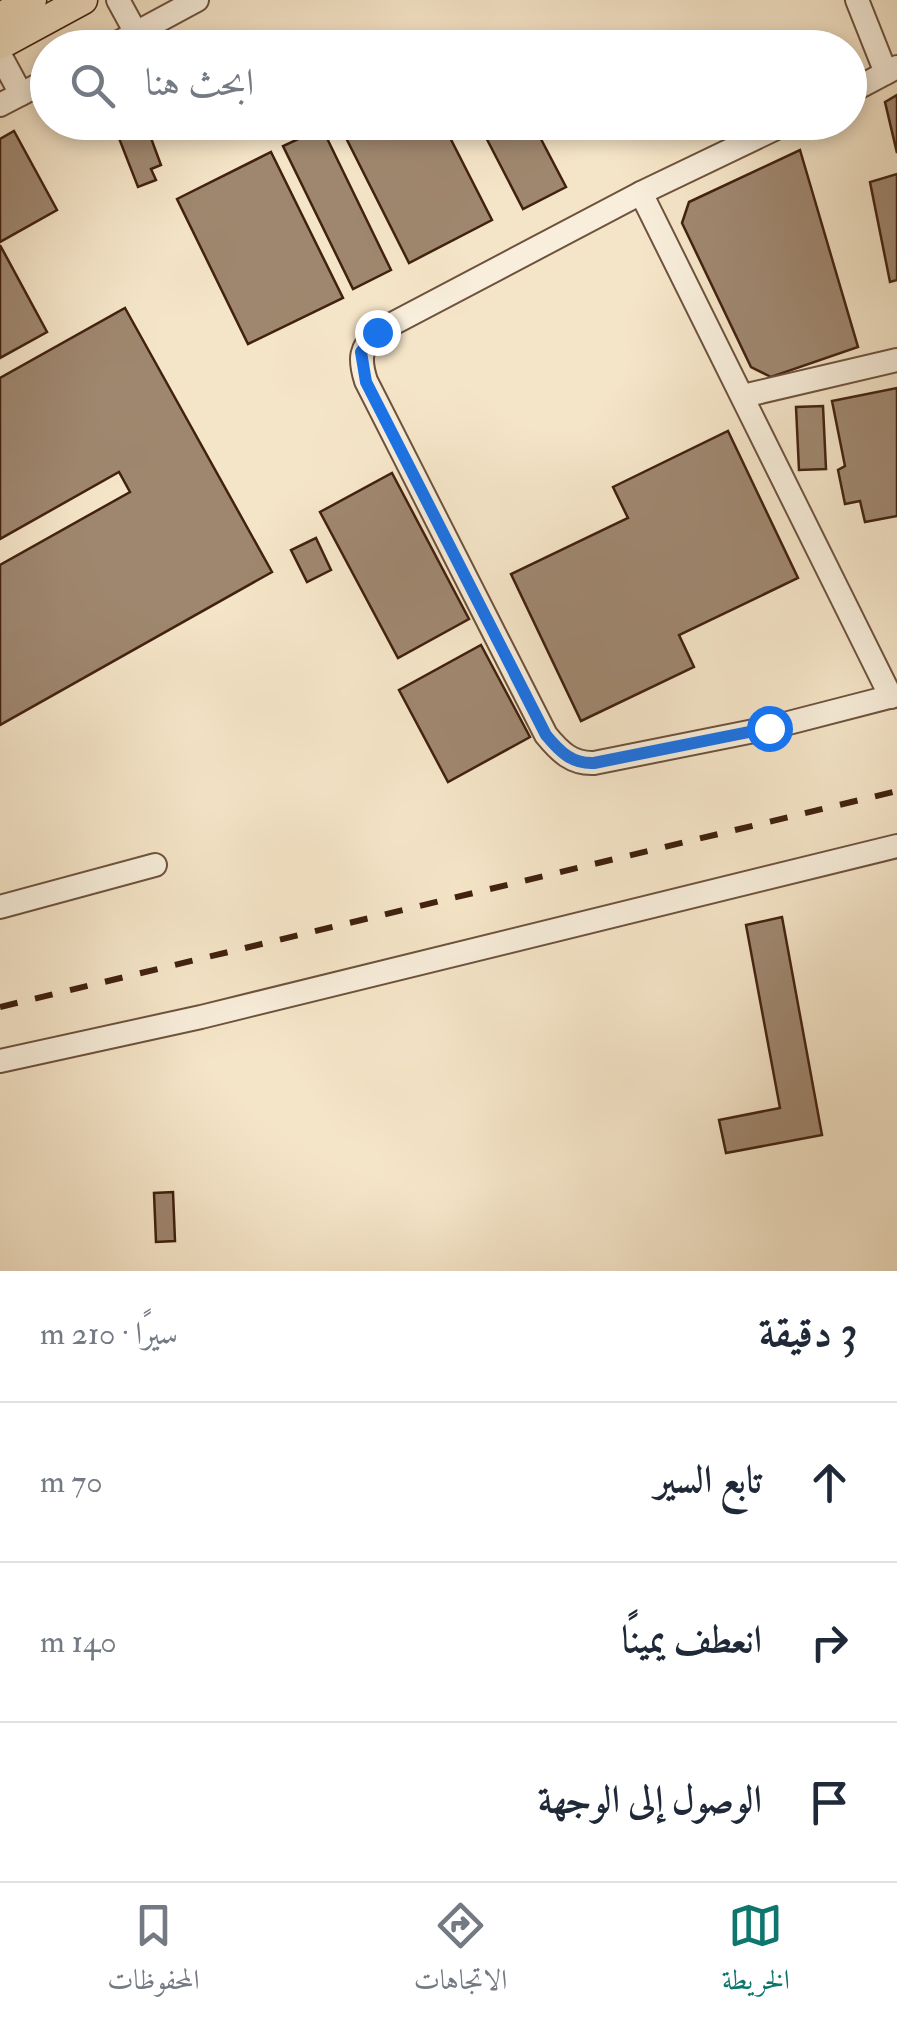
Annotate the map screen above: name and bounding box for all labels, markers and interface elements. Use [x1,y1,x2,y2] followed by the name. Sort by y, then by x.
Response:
[30,30,867,140] search box
[65,58,120,113] icon: search
[145,59,254,107] text: ابحث هنا
[355,310,401,356] route end
[747,706,793,752] route start
[759,1307,857,1359] text: 3 دقيقة
[40,1314,178,1354] text: سيرًا · 210 m
[802,1455,857,1510] icon: ahead
[655,1456,762,1504] text: تابع السير
[40,1462,103,1502] text: 70 m
[802,1615,857,1670] icon: right
[622,1616,762,1664] text: انعطف يمينًا
[40,1622,117,1662] text: 140 m
[802,1775,857,1830] icon: arrive
[538,1776,762,1824] text: الوصول إلى الوجهة
[107,1898,199,2007] tab: المحفوظات
[414,1898,507,2007] tab: الاتجاهات
[722,1898,790,2007] tab: الخريطة

